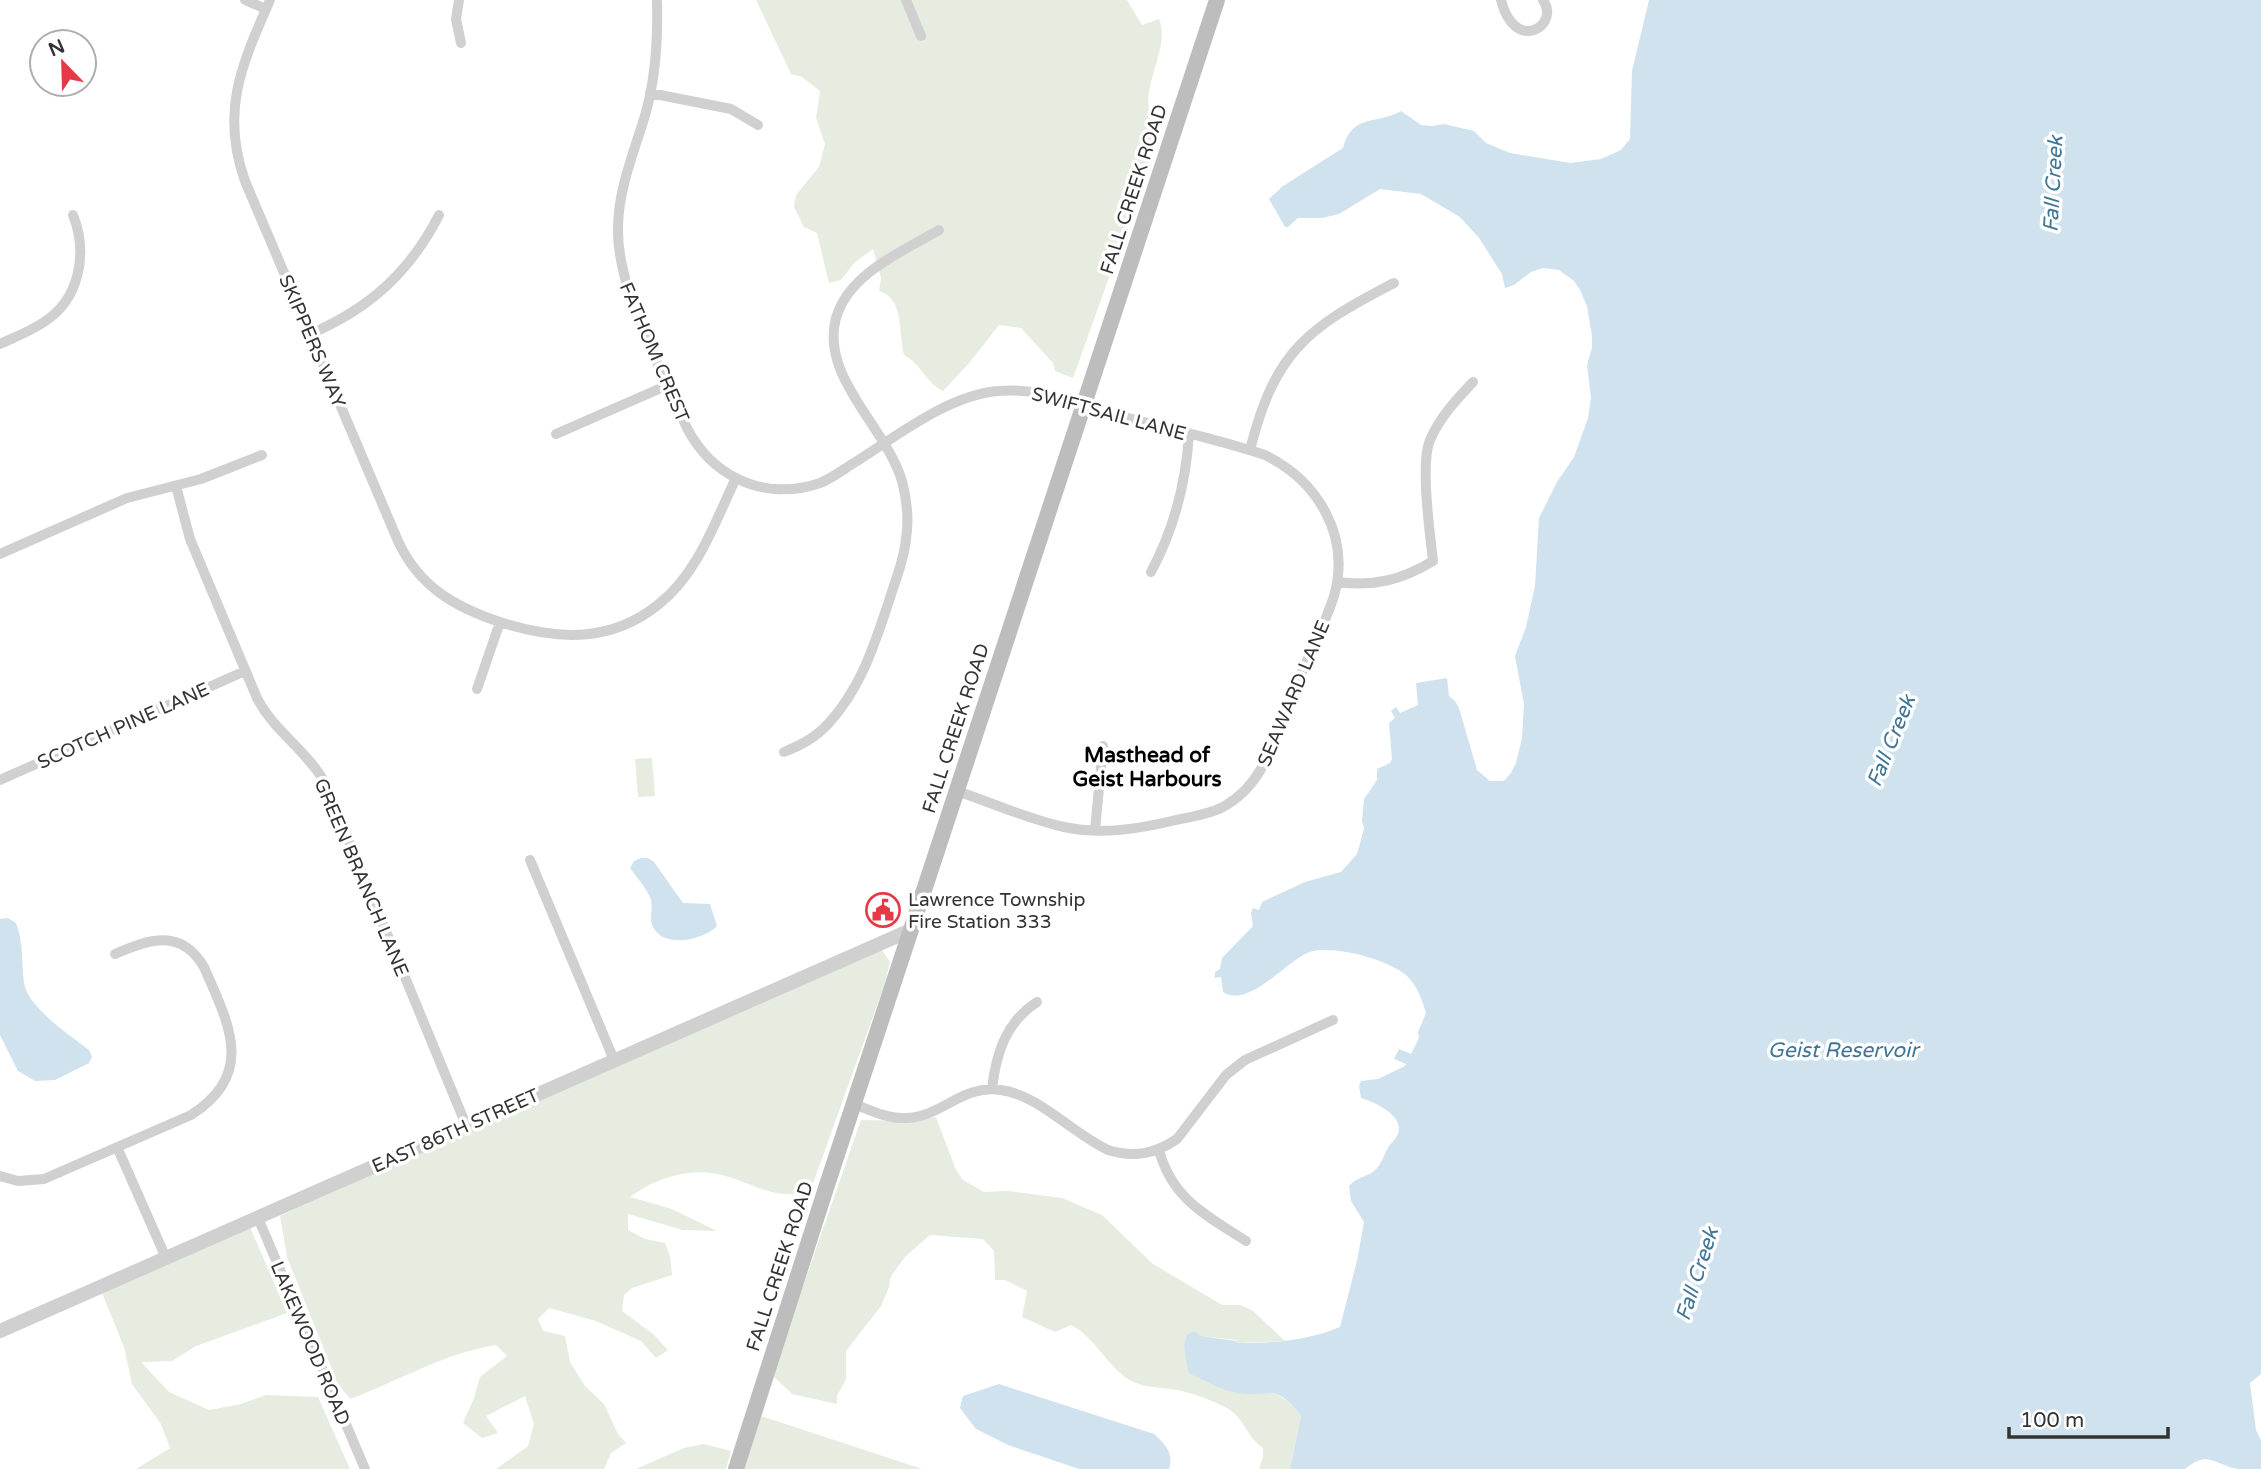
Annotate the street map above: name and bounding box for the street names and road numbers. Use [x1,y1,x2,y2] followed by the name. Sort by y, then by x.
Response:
[1096,102,1172,277] street label: FALL CREEK ROAD
[274,272,350,411] street label: SKIPPERS WAY
[615,279,694,426] street label: FATHOM CREST
[1029,383,1188,445] street label: SWIFTSAIL LANE
[1253,617,1335,770] street label: SEAWARD LANE
[918,641,994,816] street label: FALL CREEK ROAD
[34,678,213,774] street label: SCOTCH PINE LANE
[309,775,413,980] street label: GREEN BRANCH LANE
[369,1084,543,1178] street label: EAST 86TH STREET
[742,1179,818,1354] street label: FALL CREEK ROAD
[266,1258,355,1429] street label: LAKEWOOD ROAD

